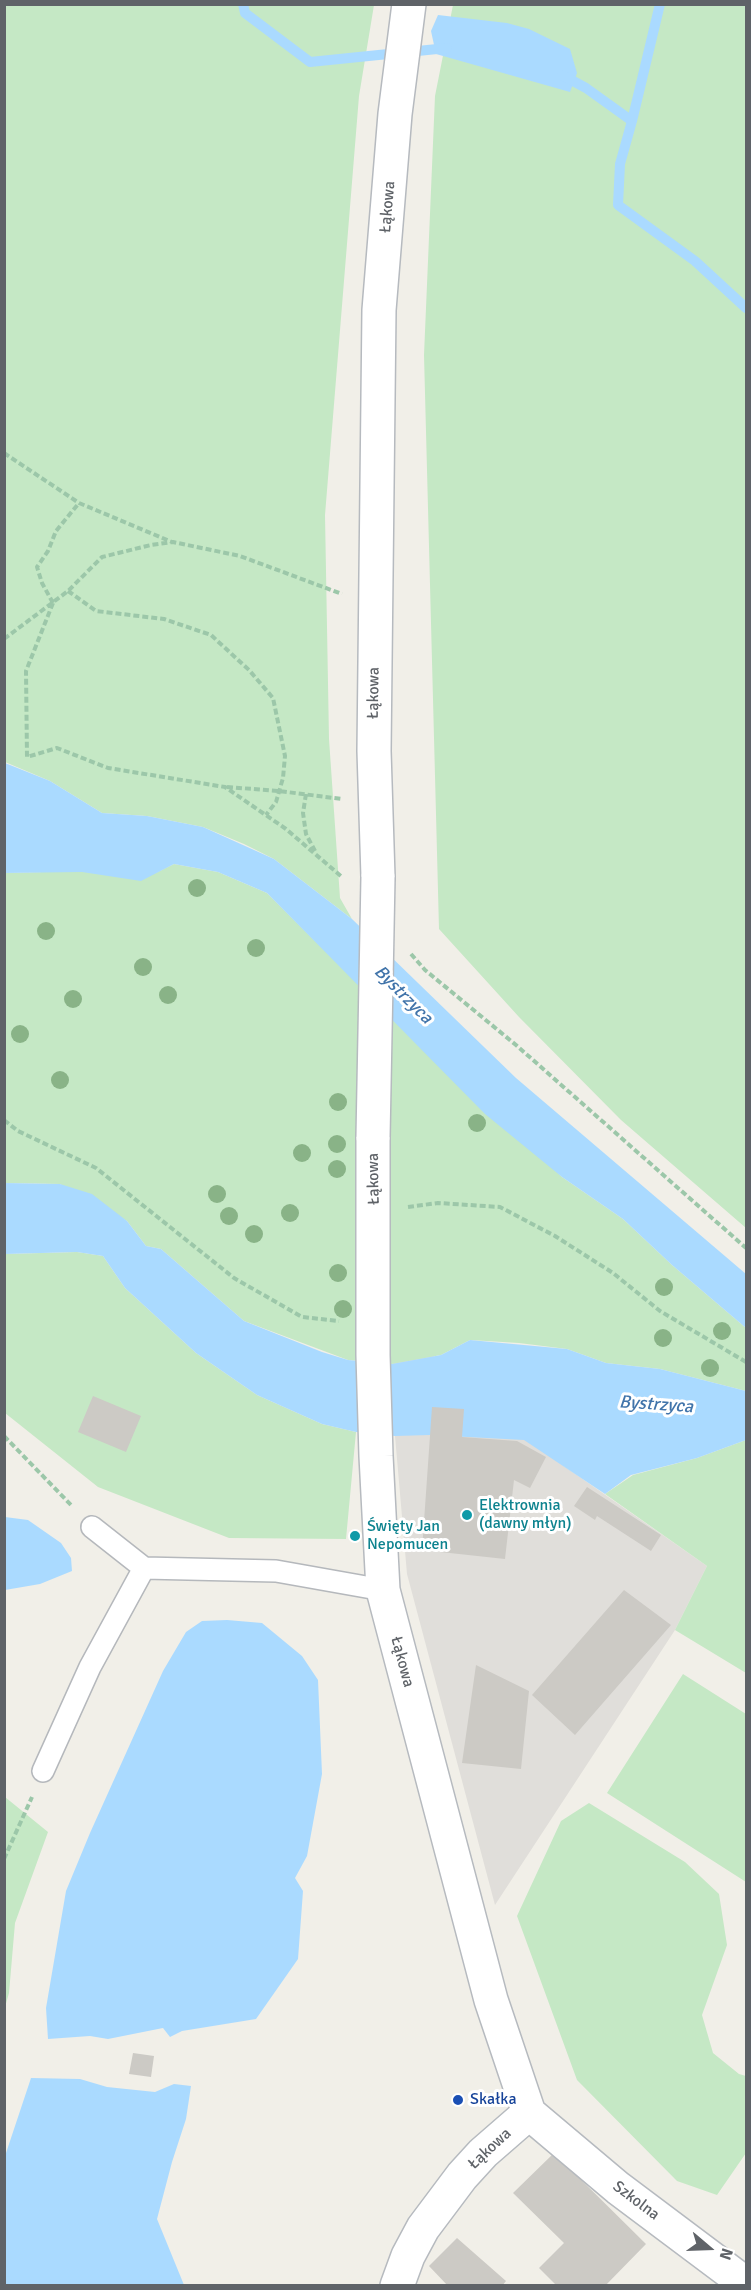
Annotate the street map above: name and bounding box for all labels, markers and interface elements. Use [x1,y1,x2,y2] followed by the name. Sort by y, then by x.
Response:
[376,180,400,234] street label: Łąkowa
[364,667,384,719] street label: Łąkowa
[369,961,437,1029] water label: Bystrzyca
[364,1153,384,1205] street label: Łąkowa
[618,1392,694,1418] water label: Bystrzyca
[479,1496,572,1534] place label: Elektrownia (dawny młyn)
[460,1508,474,1522] marker: Elektrownia (dawny młyn)
[367,1517,448,1555] place label: Święty Jan Nepomucen
[348,1529,362,1543] marker: Święty Jan Nepomucen
[386,1634,418,1690] street label: Łąkowa
[470,2090,517,2110] place label: Skałka
[451,2093,465,2107] marker: Skałka
[464,2124,516,2174] street label: Łąkowa
[609,2177,663,2225] street label: Szkolna
[679,2218,739,2278] north arrow
[715,2245,737,2262] text: N

